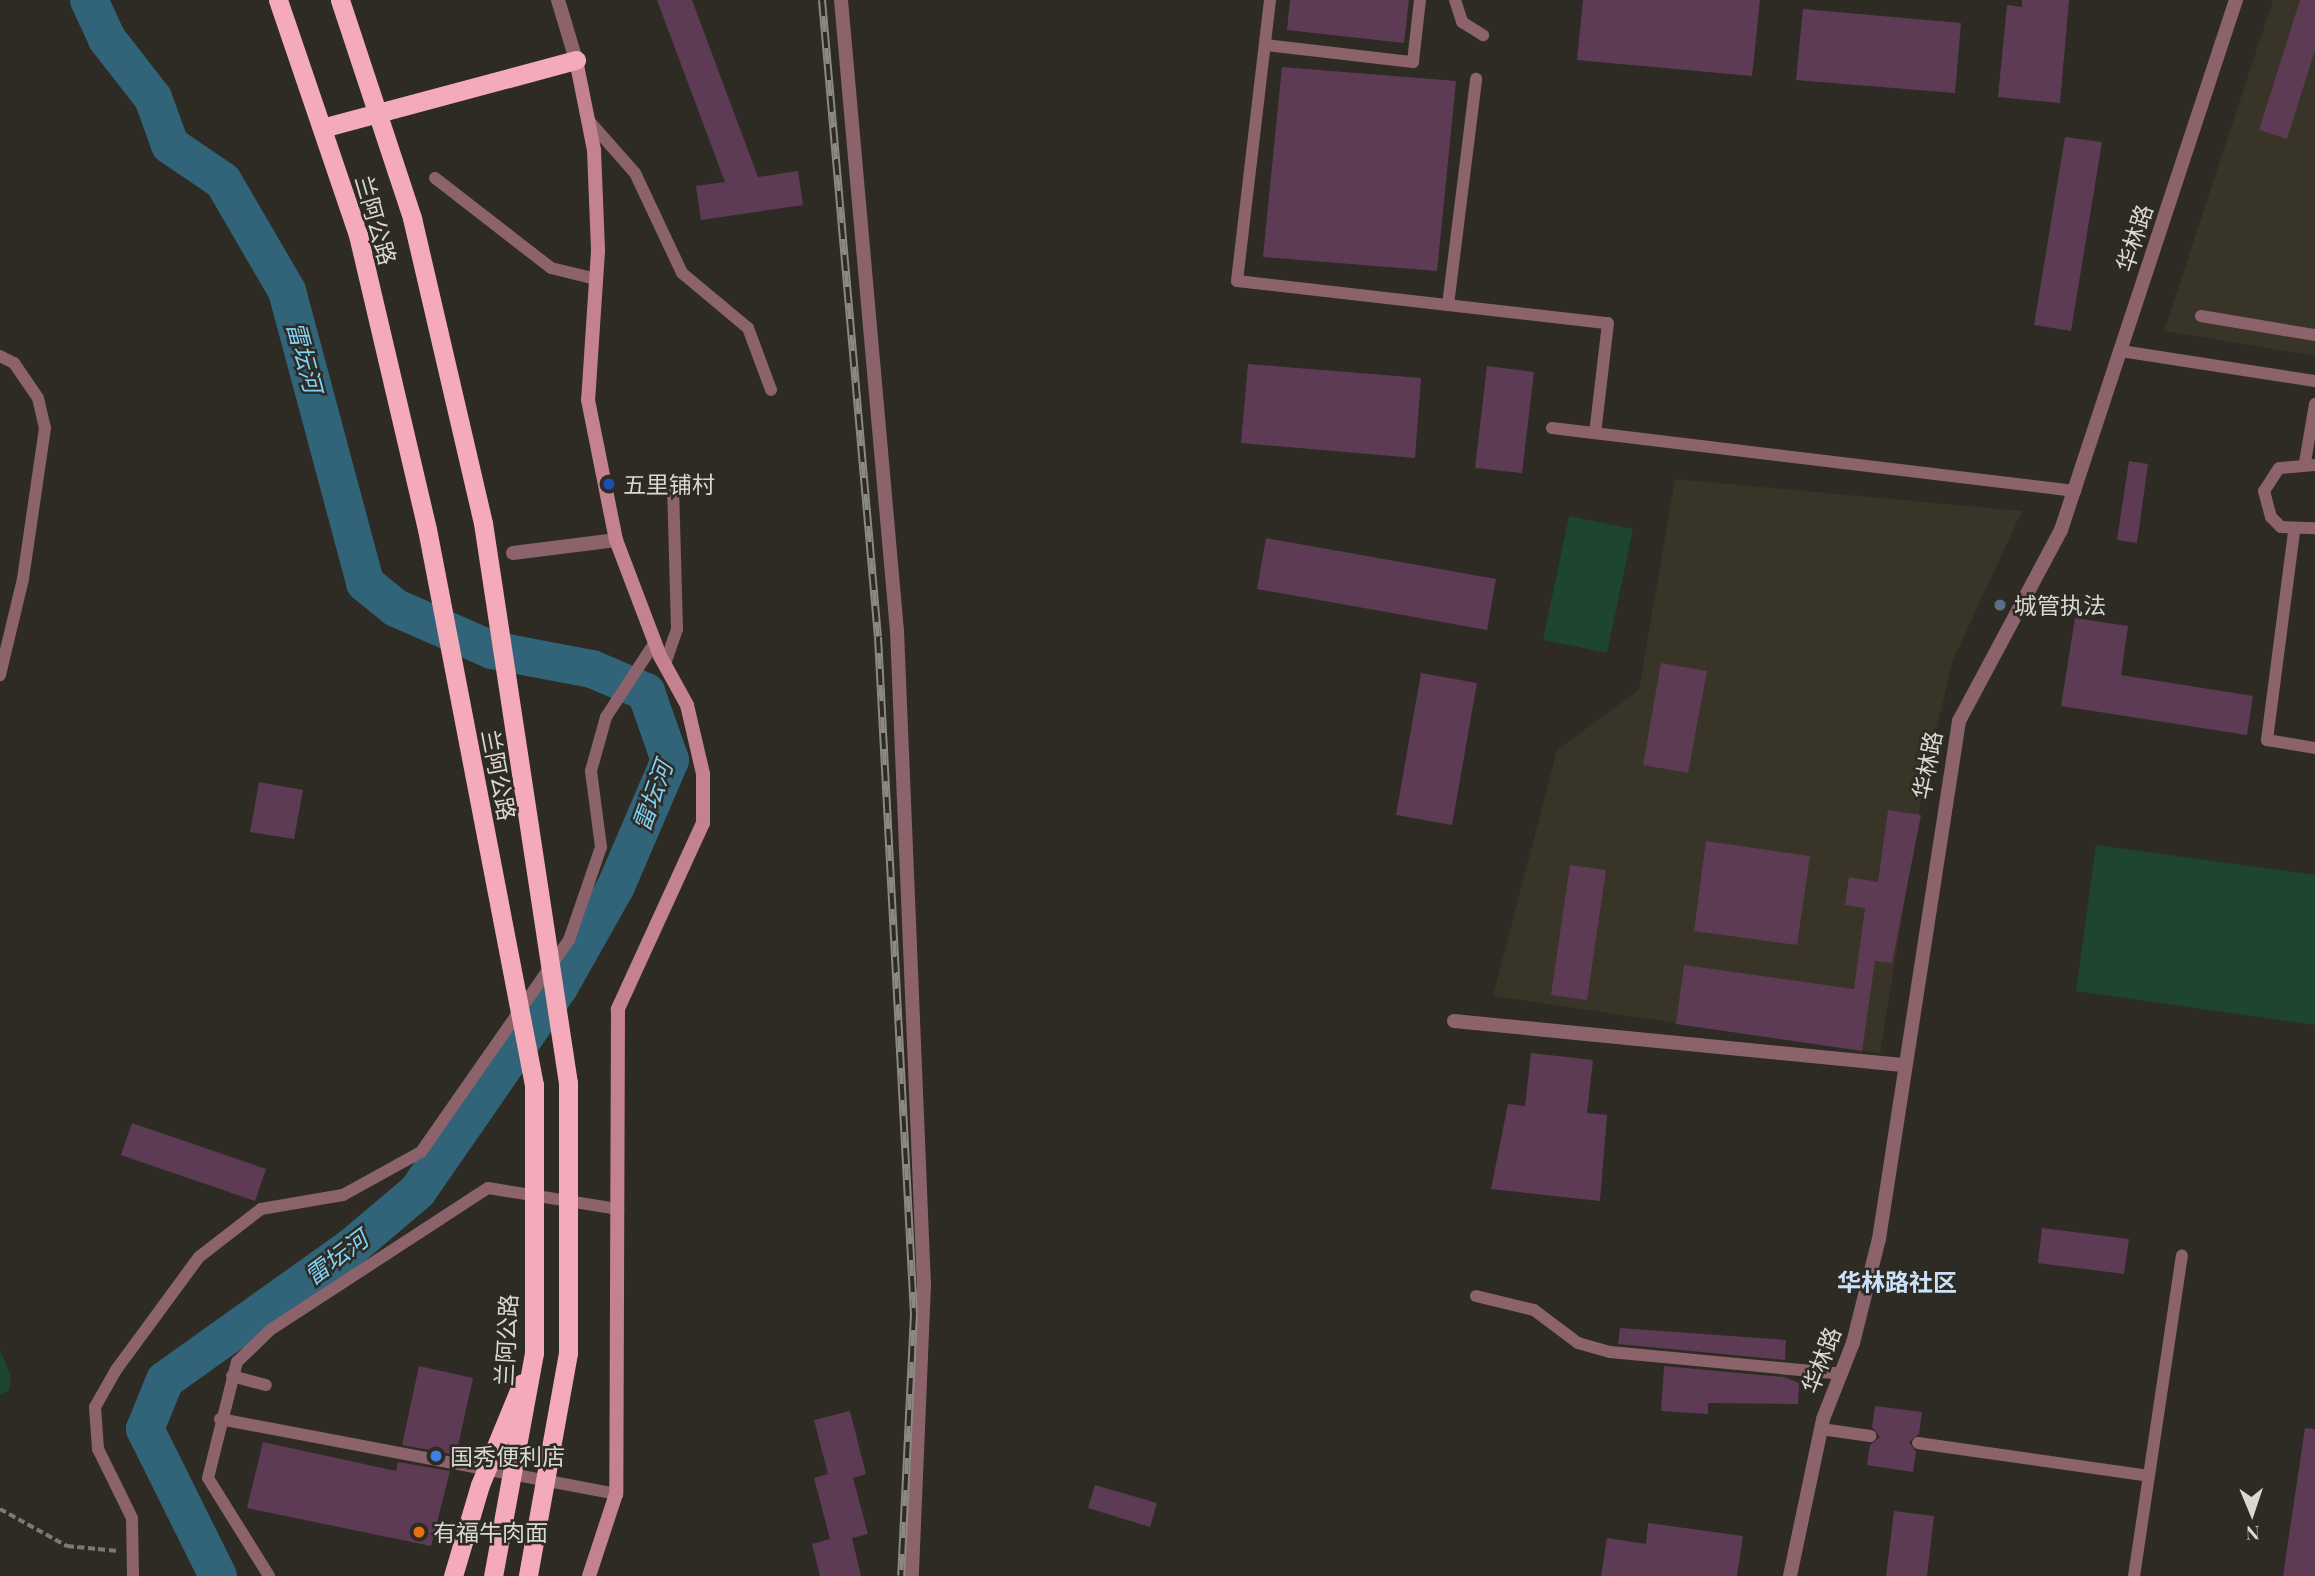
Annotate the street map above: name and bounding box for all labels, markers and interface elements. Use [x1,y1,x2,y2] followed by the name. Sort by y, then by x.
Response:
[350,172,402,268] street label: 兰阿公路
[2110,201,2158,275] street label: 华林路
[282,318,328,396] water label: 雷坛河
[623,470,715,498] place label: 五里铺村
[601,476,617,492] marker: 五里铺村
[2014,591,2106,619] place label: 城管执法
[1992,597,2008,613] marker: 城管执法
[477,727,521,823] street label: 兰阿公路
[1907,729,1947,801] street label: 华林路
[626,757,678,835] water label: 雷坛河
[299,1224,373,1290] water label: 雷坛河
[1837,1268,1957,1296] district label: 华林路社区
[490,1293,522,1387] street label: 兰阿公路
[1796,1323,1846,1397] street label: 华林路
[450,1442,565,1470] place label: 国秀便利店
[428,1448,444,1464] marker: 国秀便利店
[2217,1478,2287,1548] north arrow
[433,1518,548,1546] place label: 有福牛肉面
[2245,1521,2260,1547] text: N
[411,1524,427,1540] marker: 有福牛肉面

